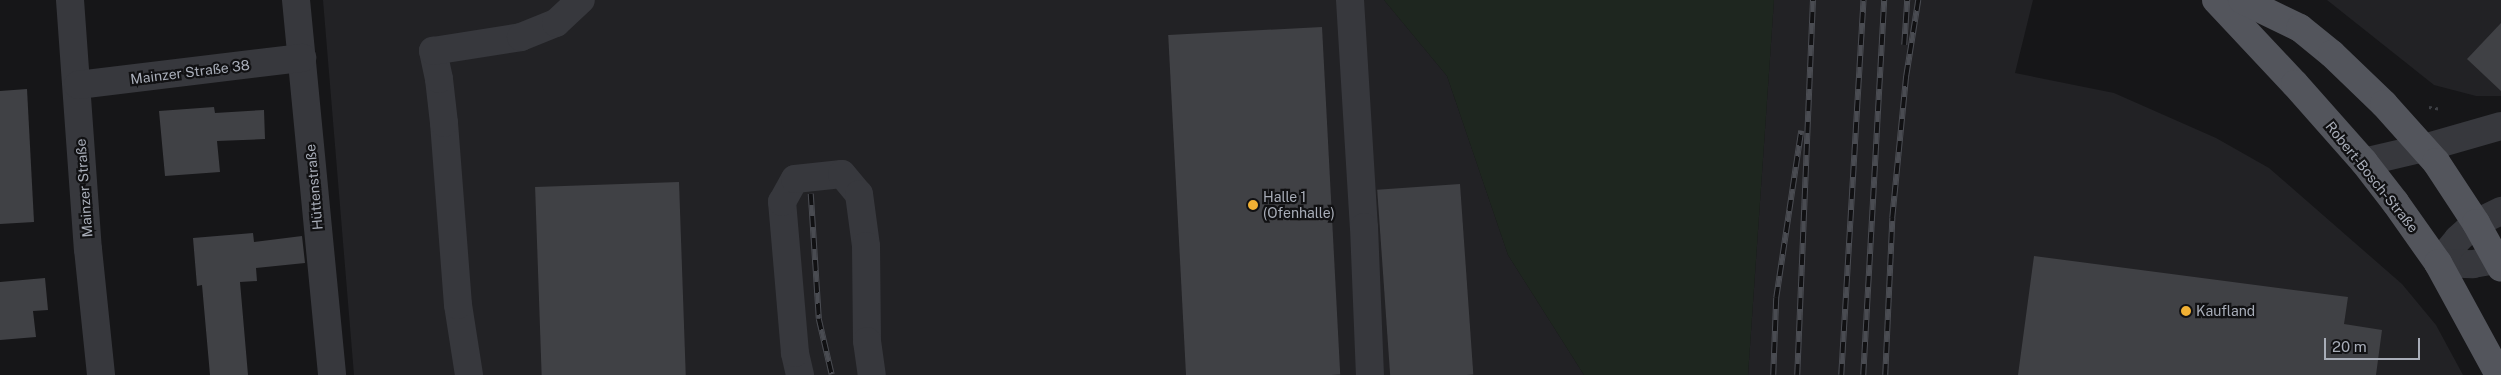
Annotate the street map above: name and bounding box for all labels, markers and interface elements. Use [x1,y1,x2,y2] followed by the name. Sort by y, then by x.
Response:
[129,56,251,88] street label: Mainzer Straße 38
[2322,118,2422,236] street label: Robert-Bosch-Straße
[72,138,96,238] street label: Mainzer Straße
[302,143,326,231] street label: Hüttenstraße
[1263,189,1335,222] place label: Halle 1 (Ofenhalle)
[1247,199,1259,211] marker: Halle 1 (Ofenhalle)
[2196,303,2255,319] place label: Kaufland
[2180,305,2192,317] marker: Kaufland
[2326,328,2422,360] scale bar
[2332,338,2367,355] text: 20 m

